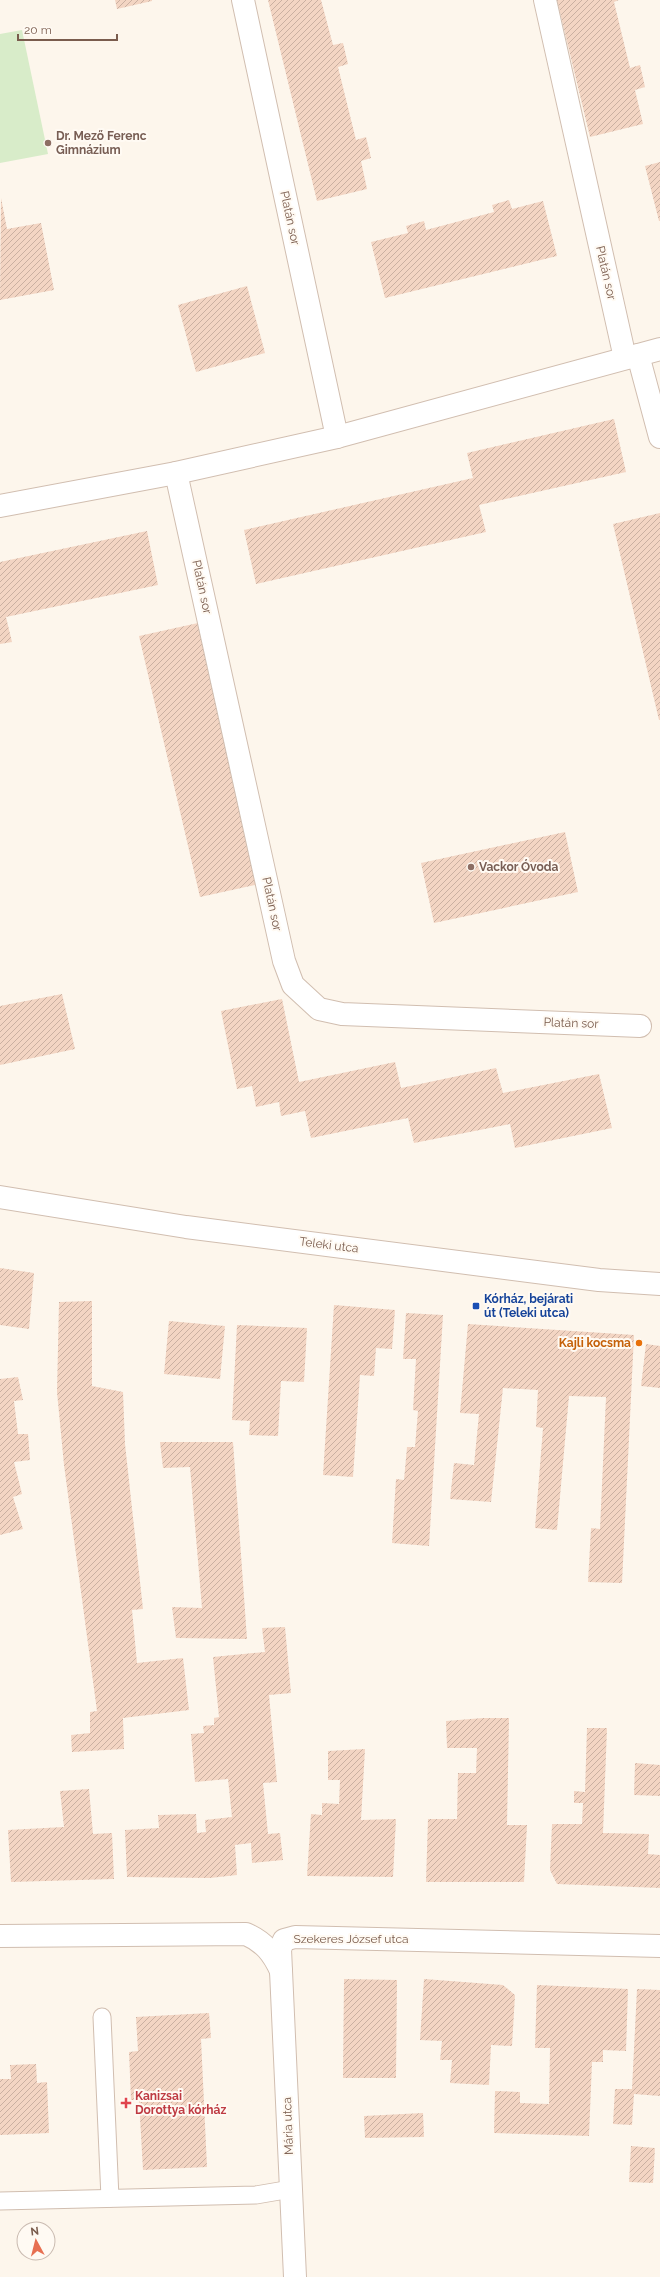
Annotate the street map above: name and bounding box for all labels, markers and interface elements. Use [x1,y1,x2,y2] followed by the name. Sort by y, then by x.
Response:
[18,16,117,42] scale bar
[24,23,52,37] text: 20 m
[56,129,147,157] place label: Dr. Mező Ferenc Gimnázium
[43,138,53,148] marker: Dr. Mező Ferenc Gimnázium
[277,190,303,247] street label: Platán sor
[593,245,619,302] street label: Platán sor
[189,559,215,616] street label: Platán sor
[479,859,558,874] place label: Vackor Óvoda
[466,862,476,872] marker: Vackor Óvoda
[259,876,285,933] street label: Platán sor
[543,1015,600,1031] street label: Platán sor
[299,1234,359,1256] street label: Teleki utca
[484,1292,573,1320] place label: Kórház, bejárati út (Teleki utca)
[471,1301,481,1311] marker: Kórház, bejárati út (Teleki utca)
[559,1336,631,1350] place label: Kajli kocsma
[634,1338,644,1348] marker: Kajli kocsma
[293,1932,409,1946] street label: Szekeres József utca
[135,2089,226,2117] place label: Kanizsai Dorottya kórház
[120,2097,132,2109] marker: Kanizsai Dorottya kórház
[280,2097,296,2155] street label: Mária utca
[16,2221,56,2261] north arrow
[30,2225,40,2239] text: N

